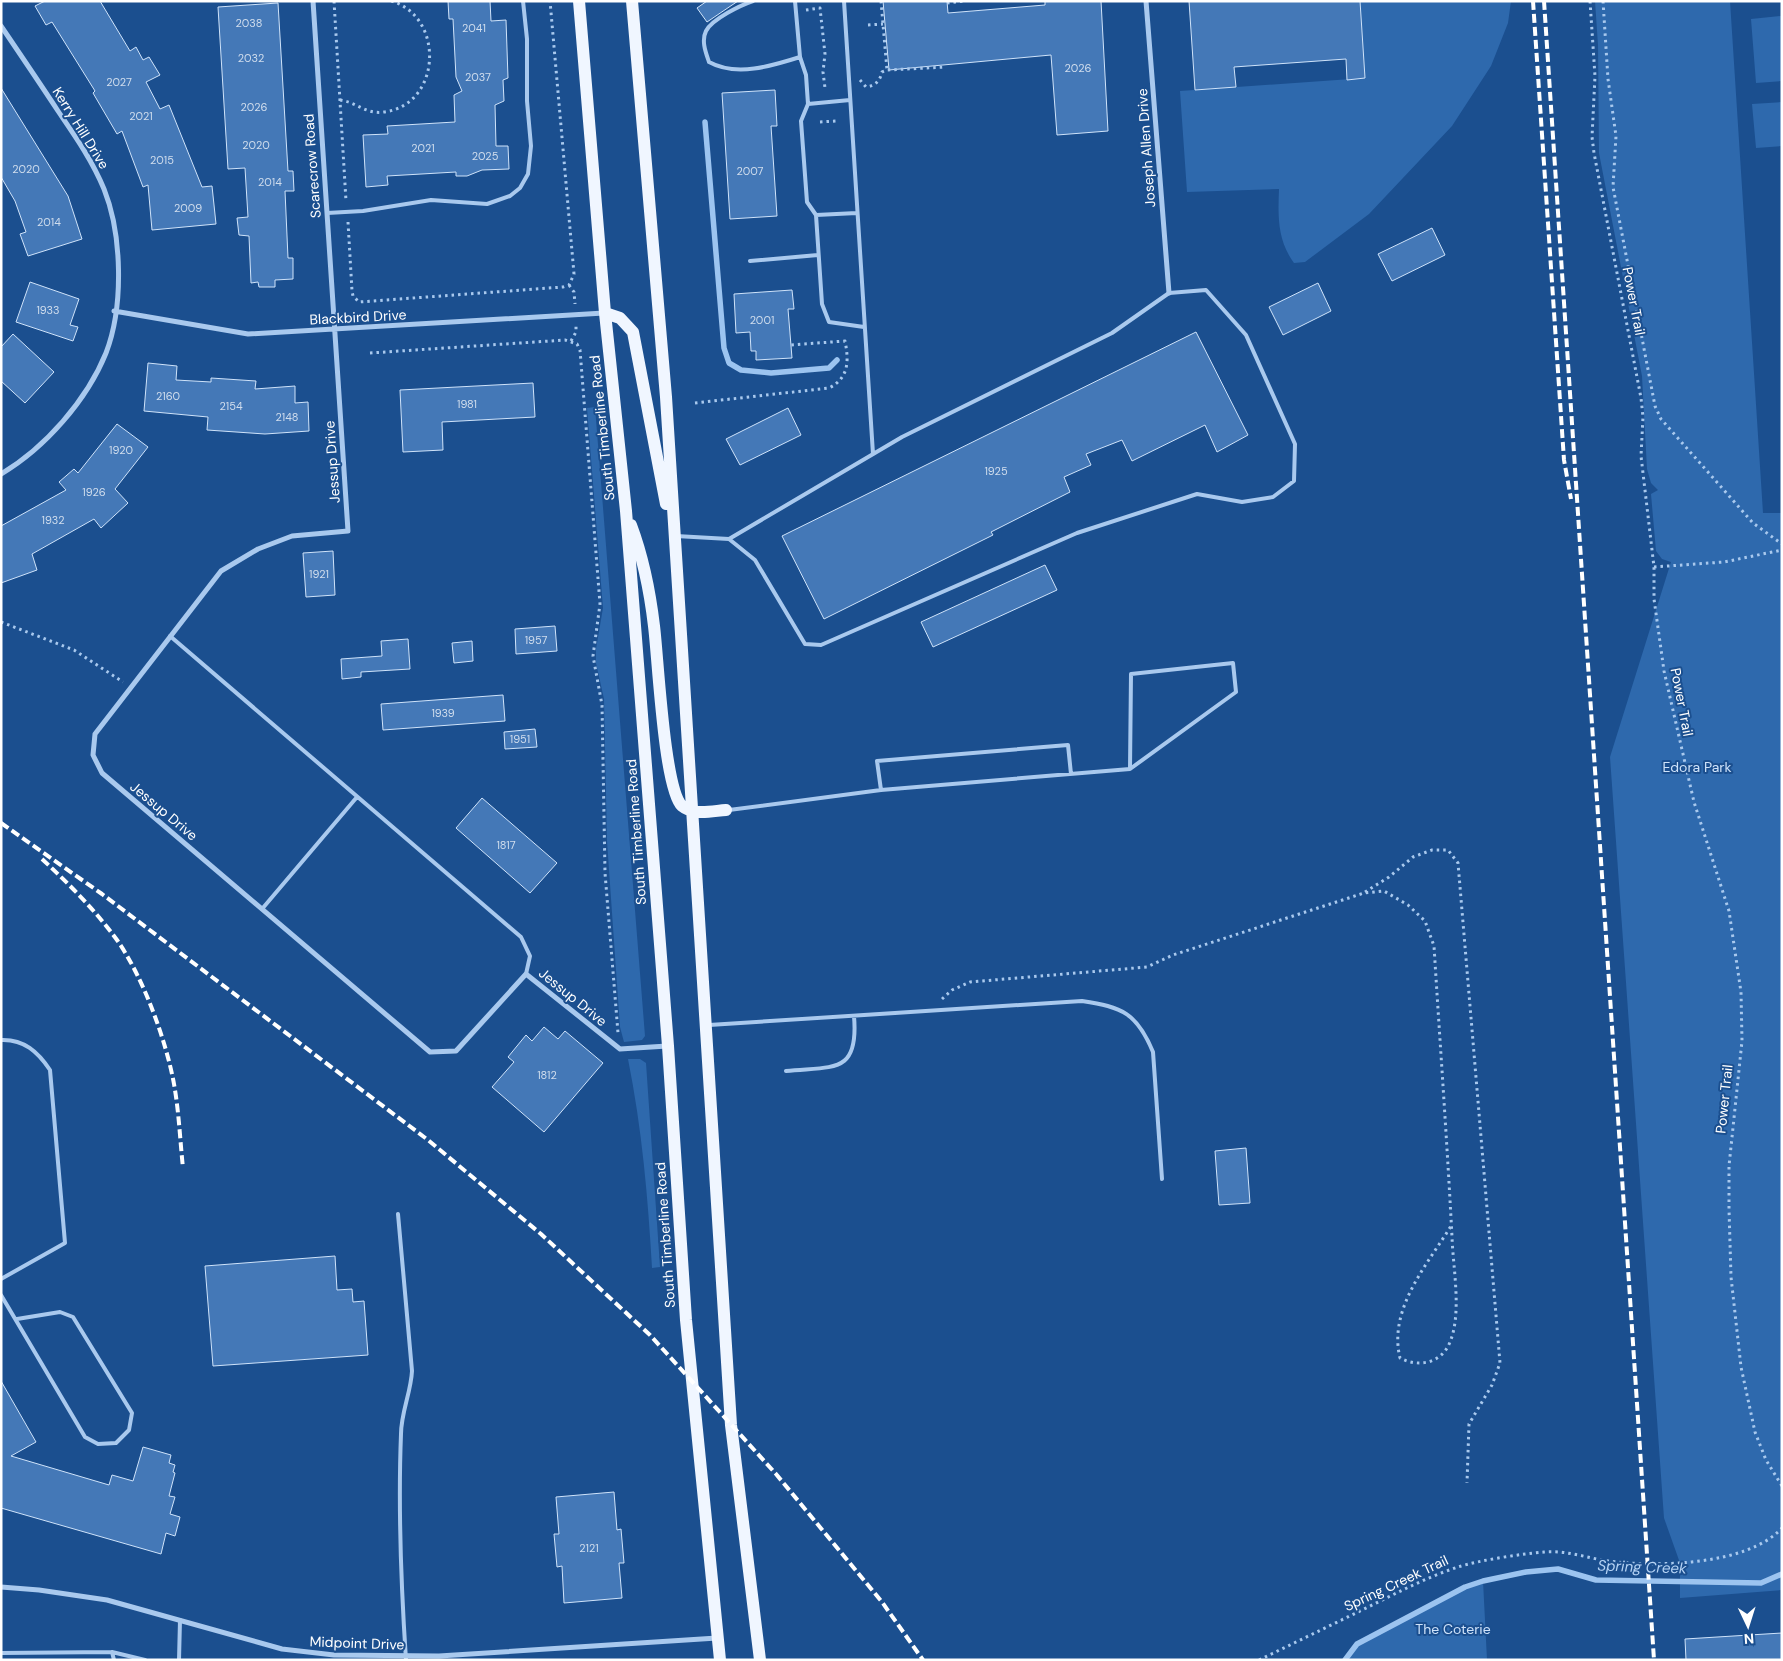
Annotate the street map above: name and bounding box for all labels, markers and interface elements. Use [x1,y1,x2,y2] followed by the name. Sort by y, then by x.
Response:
[236,16,262,30] house number: 2038
[462,21,486,35] house number: 2041
[238,51,264,65] house number: 2032
[1065,61,1092,75] house number: 2026
[465,70,491,84] house number: 2037
[106,75,132,89] house number: 2027
[49,84,113,172] street label: Kerry Hill Drive
[1133,88,1159,208] street label: Joseph Allen Drive
[241,100,268,114] house number: 2026
[129,109,153,123] house number: 2021
[299,113,325,219] street label: Scarecrow Road
[242,138,270,152] house number: 2020
[411,141,435,155] house number: 2021
[472,149,499,163] house number: 2025
[150,153,174,167] house number: 2015
[12,162,40,176] house number: 2020
[737,164,764,178] house number: 2007
[258,175,282,189] house number: 2014
[174,201,202,215] house number: 2009
[37,215,61,229] house number: 2014
[1619,265,1649,337] street label: Power Trail
[36,303,60,317] house number: 1933
[309,305,407,329] street label: Blackbird Drive
[750,313,774,327] house number: 2001
[585,354,619,502] street label: South Timberline Road
[156,389,180,403] house number: 2160
[457,397,477,411] house number: 1981
[219,399,243,413] house number: 2154
[275,410,299,424] house number: 2148
[320,420,344,504] street label: Jessup Drive
[109,443,133,457] house number: 1920
[984,464,1008,478] house number: 1925
[82,485,106,499] house number: 1926
[42,513,65,527] house number: 1932
[309,567,329,581] house number: 1921
[525,633,547,647] house number: 1957
[1667,666,1697,738] street label: Power Trail
[431,706,455,720] house number: 1939
[510,732,530,746] house number: 1951
[1662,758,1732,776] park label: Edora Park
[622,759,650,905] street label: South Timberline Road
[127,778,201,844] street label: Jessup Drive
[496,838,516,852] house number: 1817
[535,964,611,1030] street label: Jessup Drive
[1711,1064,1737,1134] street label: Power Trail
[537,1068,557,1082] house number: 1812
[651,1162,679,1308] street label: South Timberline Road
[579,1541,599,1555] house number: 2121
[1341,1551,1451,1615] street label: Spring Creek Trail
[1597,1555,1687,1579] water label: Spring Creek
[1723,1601,1773,1651] north arrow
[1415,1620,1491,1638] park label: The Coterie
[1743,1630,1755,1648] text: N
[309,1632,405,1654] street label: Midpoint Drive

